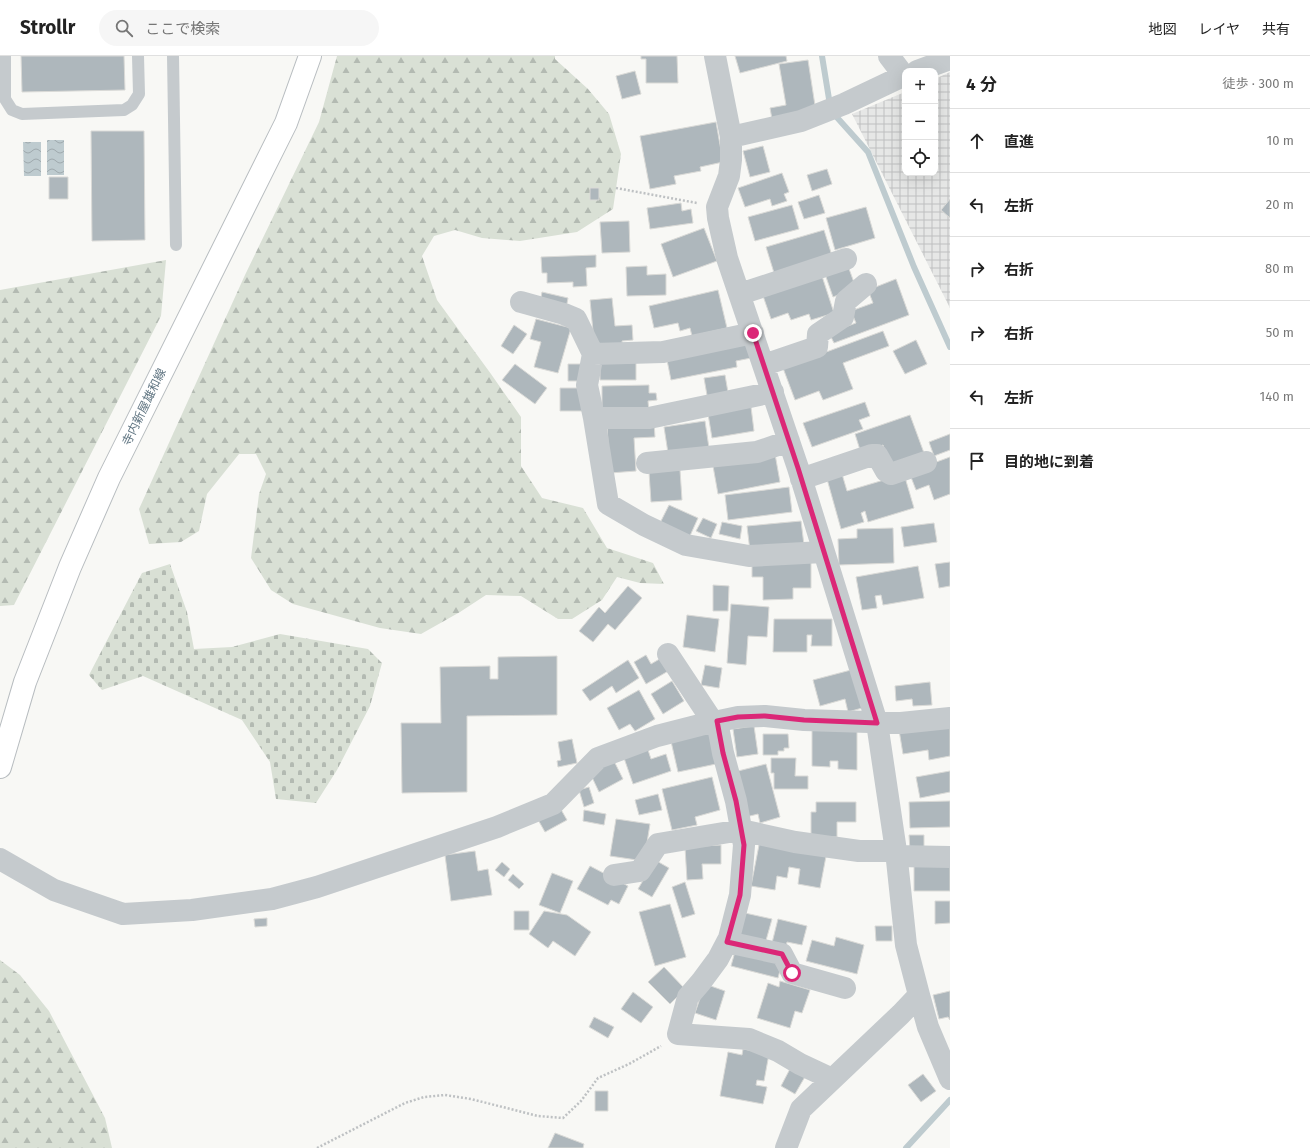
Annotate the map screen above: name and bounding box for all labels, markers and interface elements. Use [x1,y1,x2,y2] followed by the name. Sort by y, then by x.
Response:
[99,10,379,46] search box
[20,16,75,39] text: Strollr
[113,17,135,39] icon: search
[145,20,220,38] text: ここで検索
[1148,21,1176,38] text: 地図
[1198,21,1240,38] text: レイヤ
[1262,21,1290,38] text: 共有
[902,68,938,176] map controls
[902,68,938,104] button: +
[966,74,997,95] text: 4 分
[1222,76,1294,91] text: 徒歩 · 300 m
[902,104,938,140] button: −
[966,130,988,152] icon: ahead
[1004,133,1034,151] text: 直進
[1267,133,1294,148] text: 10 m
[902,140,938,176] button: locate
[966,194,988,216] icon: left
[1004,197,1034,215] text: 左折
[1266,197,1294,212] text: 20 m
[966,258,988,280] icon: right
[1004,261,1034,279] text: 右折
[1265,261,1294,276] text: 80 m
[966,322,988,344] icon: right
[744,324,762,342] route end
[1004,325,1034,343] text: 右折
[1266,325,1294,340] text: 50 m
[119,366,169,448] street label: 寺内新屋雄和線
[966,386,988,408] icon: left
[1004,389,1034,407] text: 左折
[1260,389,1294,404] text: 140 m
[966,450,988,472] icon: arrive
[1004,453,1094,471] text: 目的地に到着
[783,964,801,982] route start

